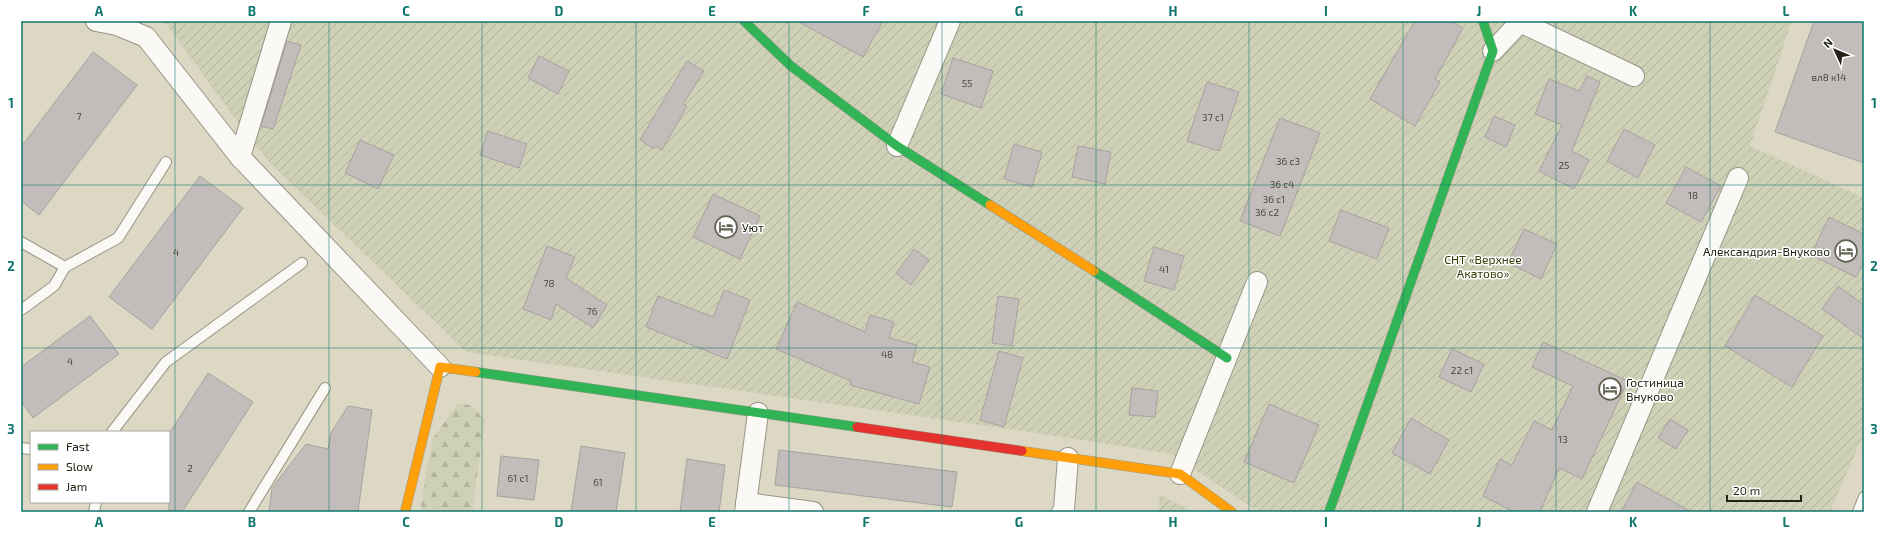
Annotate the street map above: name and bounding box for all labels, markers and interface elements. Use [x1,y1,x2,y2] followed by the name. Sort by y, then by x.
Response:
[95,3,104,19] text: A
[248,3,256,19] text: B
[402,3,410,19] text: C
[555,3,564,19] text: D
[708,3,716,19] text: E
[862,3,870,19] text: F
[1015,3,1023,19] text: G
[1169,3,1178,19] text: H
[1324,3,1328,19] text: I
[1477,3,1481,19] text: J
[1629,3,1638,19] text: K
[1783,3,1790,19] text: L
[1815,30,1855,70] north arrow
[1820,35,1835,50] text: N
[1812,71,1846,83] house number: вл8 к14
[962,77,972,89] house number: 55
[8,95,14,111] text: 1
[1871,95,1877,111] text: 1
[76,110,82,122] house number: 7
[1202,111,1224,123] house number: 37 с1
[1276,155,1300,167] house number: 36 с3
[1559,159,1569,171] house number: 25
[1270,178,1294,190] house number: 36 с4
[1688,189,1698,201] house number: 18
[1263,193,1285,205] house number: 36 с1
[1255,206,1279,218] house number: 36 с2
[713,214,739,240] hotel icon: Уют
[742,220,764,234] place label: Уют
[1833,238,1859,264] hotel icon: Александрия-Внуково
[1703,244,1830,259] place label: Александрия-Внуково
[173,246,179,258] house number: 4
[1444,252,1522,280] park label: СНТ «Верхнее Акатово»
[7,258,15,274] text: 2
[1870,258,1878,274] text: 2
[1159,263,1169,275] house number: 41
[543,277,555,289] house number: 78
[587,305,598,317] house number: 76
[881,348,893,360] house number: 48
[67,355,73,367] house number: 4
[1451,364,1473,376] house number: 22 с1
[1626,375,1684,404] place label: Гостиница Внуково
[1597,376,1623,402] hotel icon: Гостиница Внуково
[7,421,15,437] text: 3
[1870,421,1878,437] text: 3
[30,431,170,503] legend
[1558,433,1568,445] house number: 13
[66,439,90,453] text: Fast
[66,459,93,473] text: Slow
[187,462,193,474] house number: 2
[508,472,528,484] house number: 61 с1
[593,476,603,488] house number: 61
[1727,477,1801,503] scale bar
[66,479,87,493] text: Jam
[1733,483,1760,497] text: 20 m
[95,514,104,530] text: A
[248,514,256,530] text: B
[402,514,410,530] text: C
[555,514,564,530] text: D
[708,514,716,530] text: E
[862,514,870,530] text: F
[1015,514,1023,530] text: G
[1169,514,1178,530] text: H
[1324,514,1328,530] text: I
[1477,514,1481,530] text: J
[1629,514,1638,530] text: K
[1783,514,1790,530] text: L

